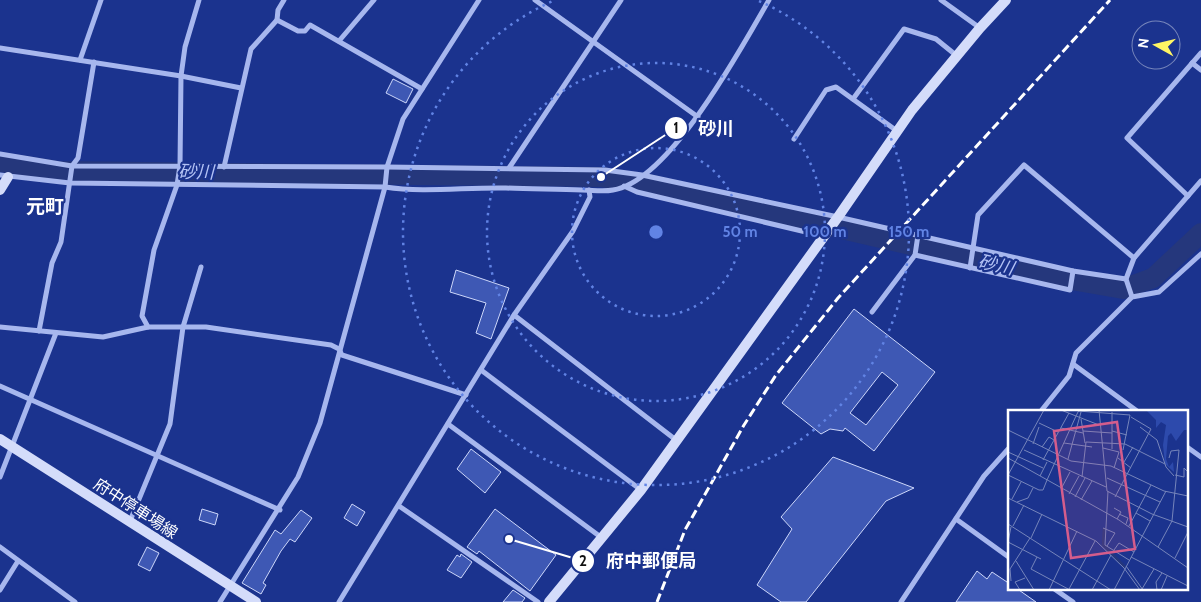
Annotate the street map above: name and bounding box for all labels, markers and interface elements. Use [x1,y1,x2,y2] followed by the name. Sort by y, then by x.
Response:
[1131,20,1181,70] north arrow
[1134,37,1153,49] text: N
[663,112,744,145] callout: 砂川
[698,118,734,140] text: 砂川
[673,119,679,137] text: 1
[178,161,216,183] water label: 砂川
[26,195,64,218] district label: 元町
[647,223,665,241] centre of rings
[722,223,758,241] text: 50 m
[803,223,847,241] text: 100 m
[889,223,929,241] text: 150 m
[976,250,1018,280] water label: 砂川
[1008,410,1188,590] inset map
[90,474,181,543] street label: 府中停車場線
[571,544,706,577] callout: 府中郵便局
[606,550,696,572] text: 府中郵便局
[579,552,587,570] text: 2

